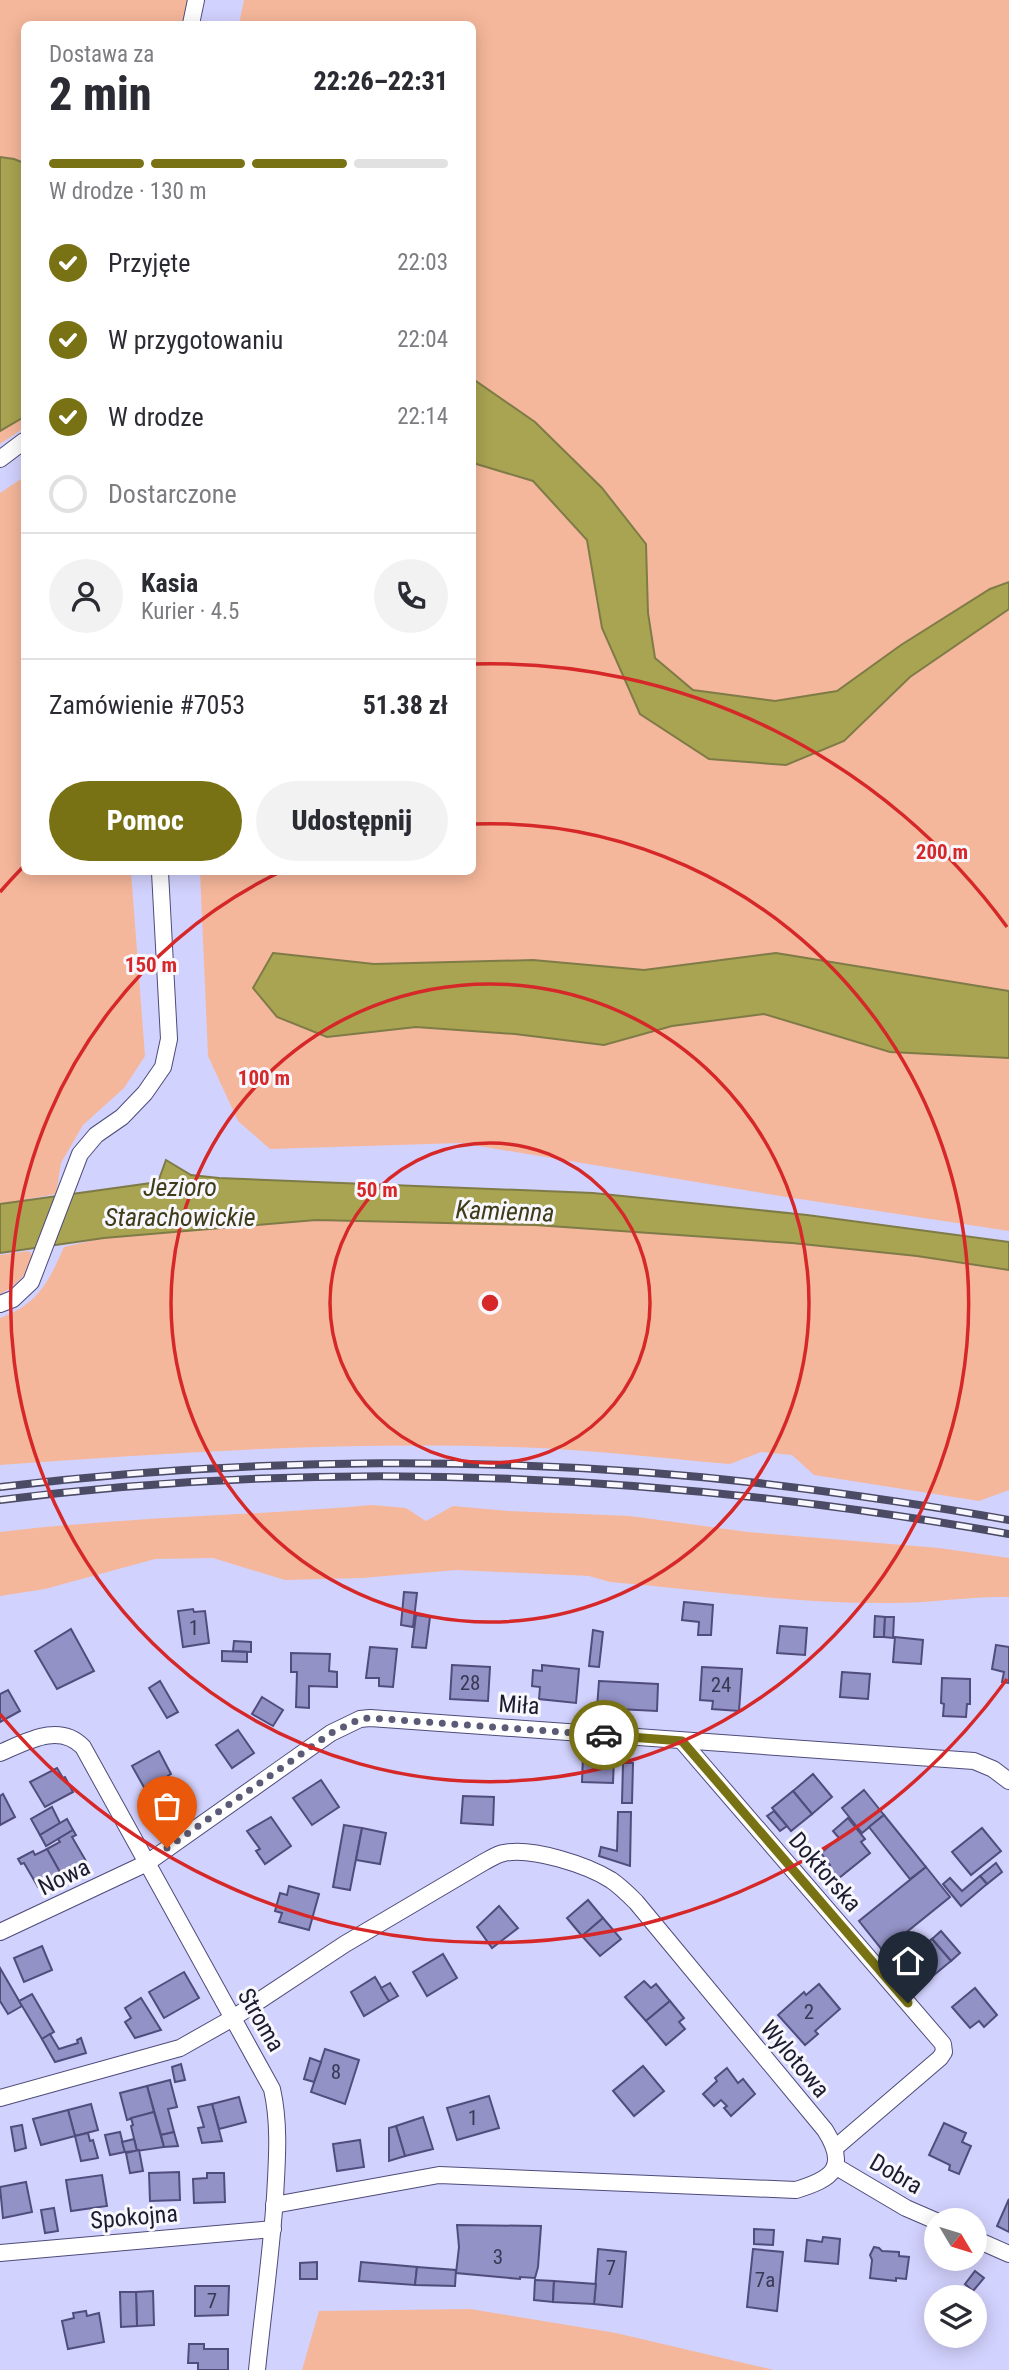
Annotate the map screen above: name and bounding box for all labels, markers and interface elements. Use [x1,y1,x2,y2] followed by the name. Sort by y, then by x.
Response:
[49,41,154,68] text: Dostawa za
[314,66,448,96] text: 22:26–22:31
[49,67,152,121] text: 2 min
[49,178,206,205] text: W drodze · 130 m
[49,244,87,282] icon: check
[108,248,190,278] text: Przyjęte
[397,249,448,276] text: 22:03
[49,321,87,359] icon: check
[108,325,283,355] text: W przygotowaniu
[397,326,448,353] text: 22:04
[49,398,87,436] icon: check
[108,402,204,432] text: W drodze
[397,403,448,430] text: 22:14
[108,479,237,509] text: Dostarczone
[49,559,123,633] button: person
[374,559,448,633] button: phone
[141,568,198,598] text: Kasia
[141,598,239,625] text: Kurier · 4.5
[49,690,245,720] text: Zamówienie #7053
[363,690,448,720] text: 51.38 zł
[49,781,242,861] button: Pomoc
[256,781,448,861] button: Udostępnij
[916,840,968,864] text: 200 m
[125,953,177,977] text: 150 m
[238,1066,290,1090] text: 100 m
[104,1172,256,1232] water label: Jezioro Starachowickie
[356,1178,398,1202] text: 50 m
[455,1194,555,1228] water label: Kamienna
[478,1291,502,1315] centre of rings
[189,1616,199,1640] house number: 1
[460,1671,480,1695] house number: 28
[711,1673,731,1697] house number: 24
[497,1690,541,1720] street label: Miła
[569,1700,639,1770] courier
[585,1716,623,1754] icon: car
[137,1776,197,1848] pin
[148,1787,186,1825] icon: bag
[783,1827,867,1917] street label: Doktorska
[34,1853,94,1901] street label: Nowa
[878,1931,938,2003] pin
[889,1942,927,1980] icon: home
[232,1983,290,2057] street label: Stroma
[804,2000,814,2024] house number: 2
[755,2015,835,2103] street label: Wylotowa
[331,2060,341,2084] house number: 8
[468,2106,478,2130] house number: 1
[865,2148,927,2200] street label: Dobra
[89,2199,179,2235] street label: Spokojna
[924,2208,987,2272] north arrow
[924,2208,987,2348] map controls
[493,2245,503,2269] house number: 3
[606,2256,616,2280] house number: 7
[755,2268,775,2292] house number: 7a
[924,2285,987,2348] button: layers
[207,2289,217,2313] house number: 7

